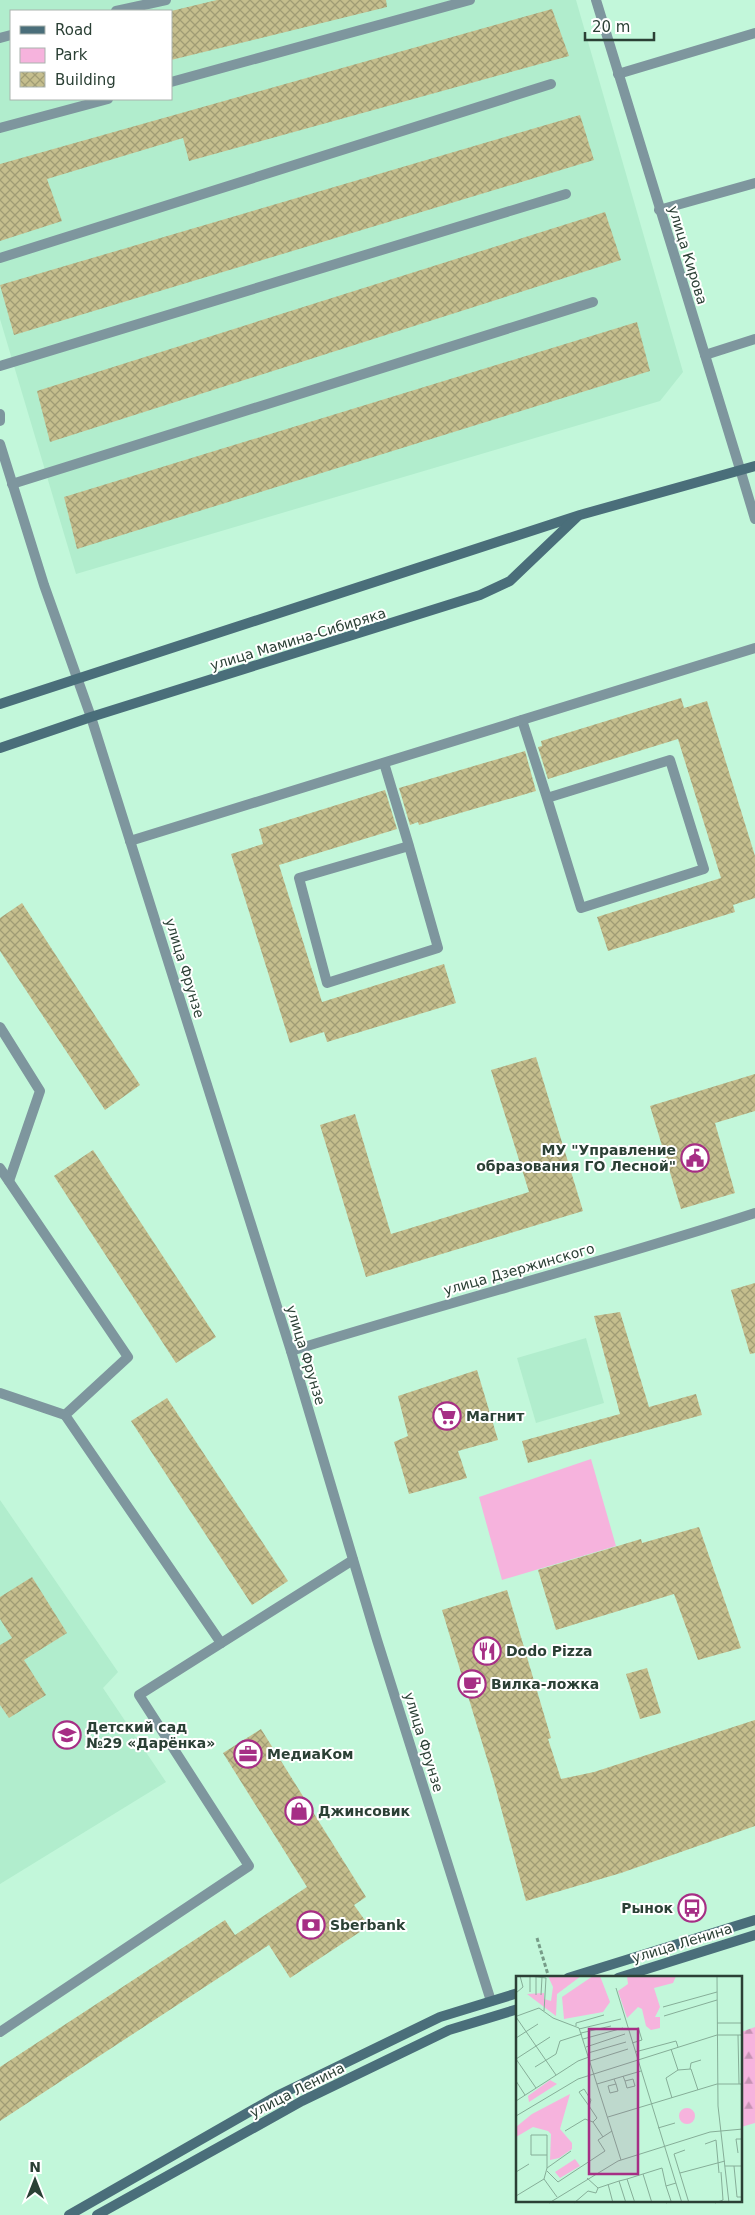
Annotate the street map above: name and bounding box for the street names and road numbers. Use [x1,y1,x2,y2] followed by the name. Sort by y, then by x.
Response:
[665,204,711,306] street label: улица Кирова
[208,605,388,673] street label: улица Мамина-Сибиряка
[162,916,208,1020] street label: улица Фрунзе
[442,1240,596,1298] street label: улица Дзержинского
[283,1303,329,1407] street label: улица Фрунзе
[401,1690,447,1794] street label: улица Фрунзе
[630,1920,734,1966] street label: улица Ленина
[247,2059,347,2121] street label: улица Ленина

